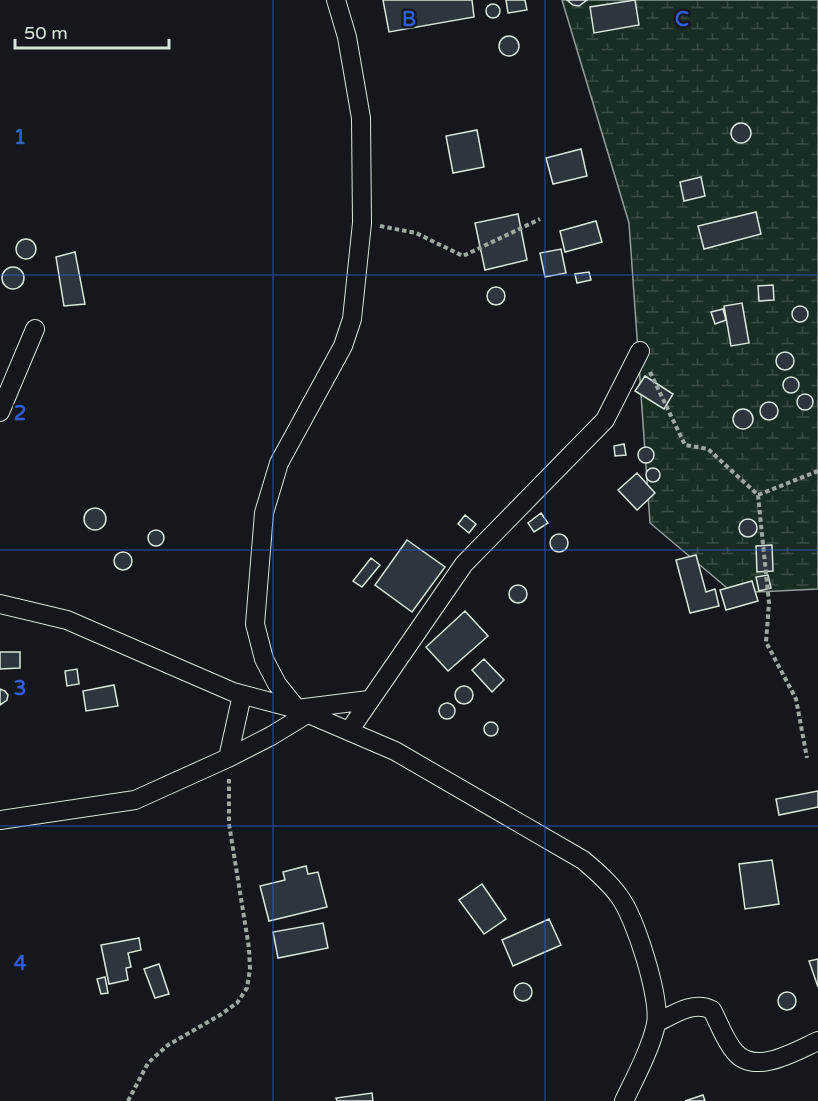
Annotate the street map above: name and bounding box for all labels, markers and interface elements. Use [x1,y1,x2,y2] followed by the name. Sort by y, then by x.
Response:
[402,8,416,32] text: B
[675,8,689,32] text: C
[15,12,170,50] scale bar
[24,22,68,44] text: 50 m
[14,126,26,150] text: 1
[14,402,26,426] text: 2
[14,677,26,701] text: 3
[14,952,27,976] text: 4

